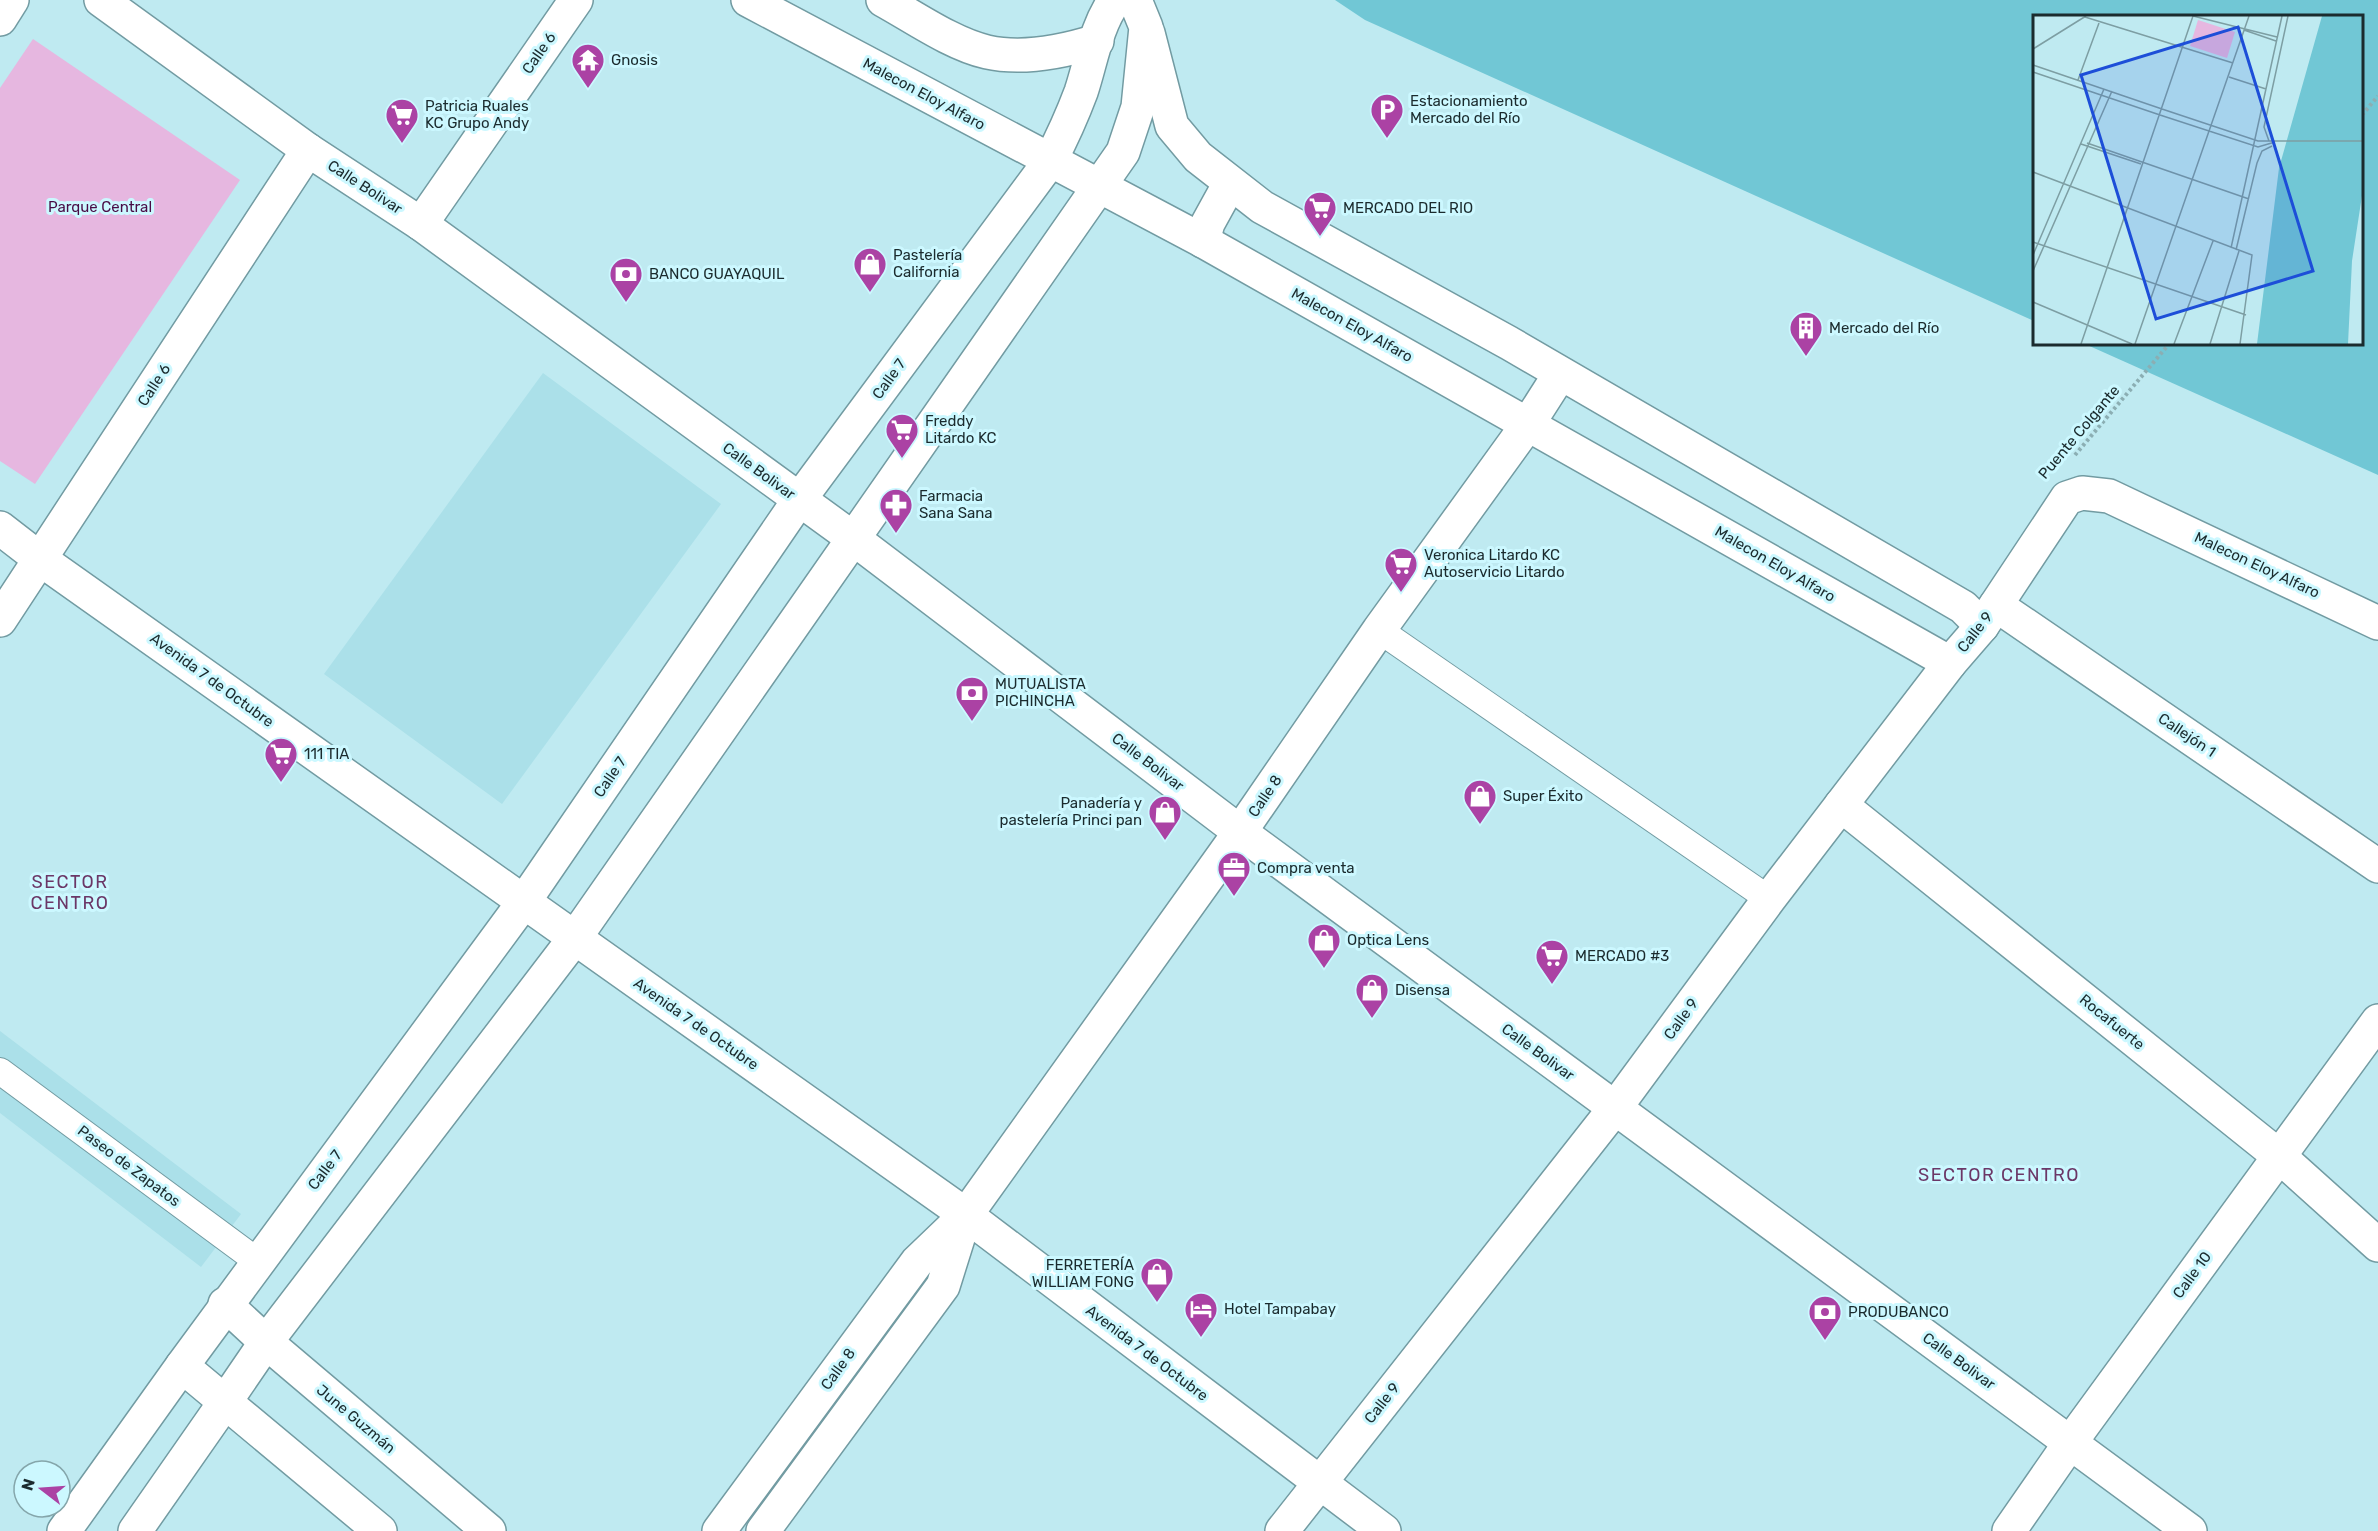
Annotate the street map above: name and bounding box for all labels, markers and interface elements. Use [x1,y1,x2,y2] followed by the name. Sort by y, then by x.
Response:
[2033,15,2363,345] inset map
[518,29,560,77] street label: Calle 6
[570,42,606,89] temple icon: Gnosis
[611,51,658,69] place label: Gnosis
[860,54,988,134] street label: Malecon Eloy Alfaro
[1369,92,1405,139] parking icon: Estacionamiento Mercado del Río
[1410,92,1528,127] place label: Estacionamiento Mercado del Río
[384,97,420,144] supermarket icon: Patricia Ruales KC Grupo Andy
[425,97,529,132] place label: Patricia Ruales KC Grupo Andy
[324,156,406,218] street label: Calle Bolivar
[1302,190,1338,237] supermarket icon: MERCADO DEL RIO
[48,198,152,216] park label: Parque Central
[1343,199,1473,217] place label: MERCADO DEL RIO
[852,246,888,293] shop icon: Pastelería California
[893,246,962,281] place label: Pastelería California
[608,256,644,303] bank icon: BANCO GUAYAQUIL
[649,265,785,283] place label: BANCO GUAYAQUIL
[1288,284,1416,366] street label: Malecon Eloy Alfaro
[1788,310,1824,357] building icon: Mercado del Río
[1829,319,1939,337] place label: Mercado del Río
[868,355,910,403] street label: Calle 7
[134,361,174,409] street label: Calle 6
[2035,382,2123,482] street label: Puente Colgante
[884,412,920,459] supermarket icon: Freddy Litardo KC
[925,412,996,447] place label: Freddy Litardo KC
[719,439,799,504] street label: Calle Bolivar
[878,487,914,534] pharmacy icon: Farmacia Sana Sana
[919,487,993,522] place label: Farmacia Sana Sana
[1712,522,1838,606] street label: Malecon Eloy Alfaro
[2192,528,2322,602] street label: Malecon Eloy Alfaro
[1383,546,1419,593] supermarket icon: Veronica Litardo KC Autoservicio Litardo
[1424,546,1565,581] place label: Veronica Litardo KC Autoservicio Litardo
[1954,608,1996,656] street label: Calle 9
[147,629,277,731] street label: Avenida 7 de Octubre
[954,675,990,722] bank icon: MUTUALISTA PICHINCHA
[995,675,1086,710] place label: MUTUALISTA PICHINCHA
[2155,709,2219,761] street label: Callejón 1
[1108,729,1188,795] street label: Calle Bolivar
[263,736,299,783] supermarket icon: 111 TIA
[304,745,349,763] place label: 111 TIA
[590,753,630,801] street label: Calle 7
[1244,771,1286,821] street label: Calle 8
[1462,778,1498,825] shop icon: Super Éxito
[1503,787,1583,805] place label: Super Éxito
[1000,794,1142,829] place label: Panadería y pastelería Princi pan
[1147,794,1183,841] shop icon: Panadería y pastelería Princi pan
[1216,850,1252,897] office icon: Compra venta
[1257,859,1355,877] place label: Compra venta
[31,871,109,914] district label: SECTOR CENTRO
[1306,922,1342,969] shop icon: Optica Lens
[1347,931,1430,949] place label: Optica Lens
[1534,938,1570,985] supermarket icon: MERCADO #3
[1575,947,1669,965] place label: MERCADO #3
[1354,972,1390,1019] shop icon: Disensa
[630,974,762,1074] street label: Avenida 7 de Octubre
[1395,981,1450,999] place label: Disensa
[2076,990,2148,1054] street label: Rocafuerte
[1660,995,1702,1043] street label: Calle 9
[1498,1020,1578,1085] street label: Calle Bolivar
[74,1122,184,1211] street label: Paseo de Zapatos
[304,1146,346,1194] street label: Calle 7
[1918,1164,2080,1186] district label: SECTOR CENTRO
[2169,1248,2215,1302] street label: Calle 10
[1032,1256,1134,1291] place label: FERRETERÍA WILLIAM FONG
[1139,1256,1175,1303] shop icon: FERRETERÍA WILLIAM FONG
[1183,1291,1219,1338] hotel icon: Hotel Tampabay
[1807,1294,1843,1341] bank icon: PRODUBANCO
[1224,1300,1336,1318] place label: Hotel Tampabay
[1082,1301,1212,1405] street label: Avenida 7 de Octubre
[1848,1303,1949,1321] place label: PRODUBANCO
[1919,1329,1999,1394] street label: Calle Bolivar
[817,1345,859,1393] street label: Calle 8
[1361,1379,1403,1427] street label: Calle 9
[313,1381,399,1457] street label: June Guzmán
[12,1459,72,1519] north arrow
[17,1476,39,1493] text: N

